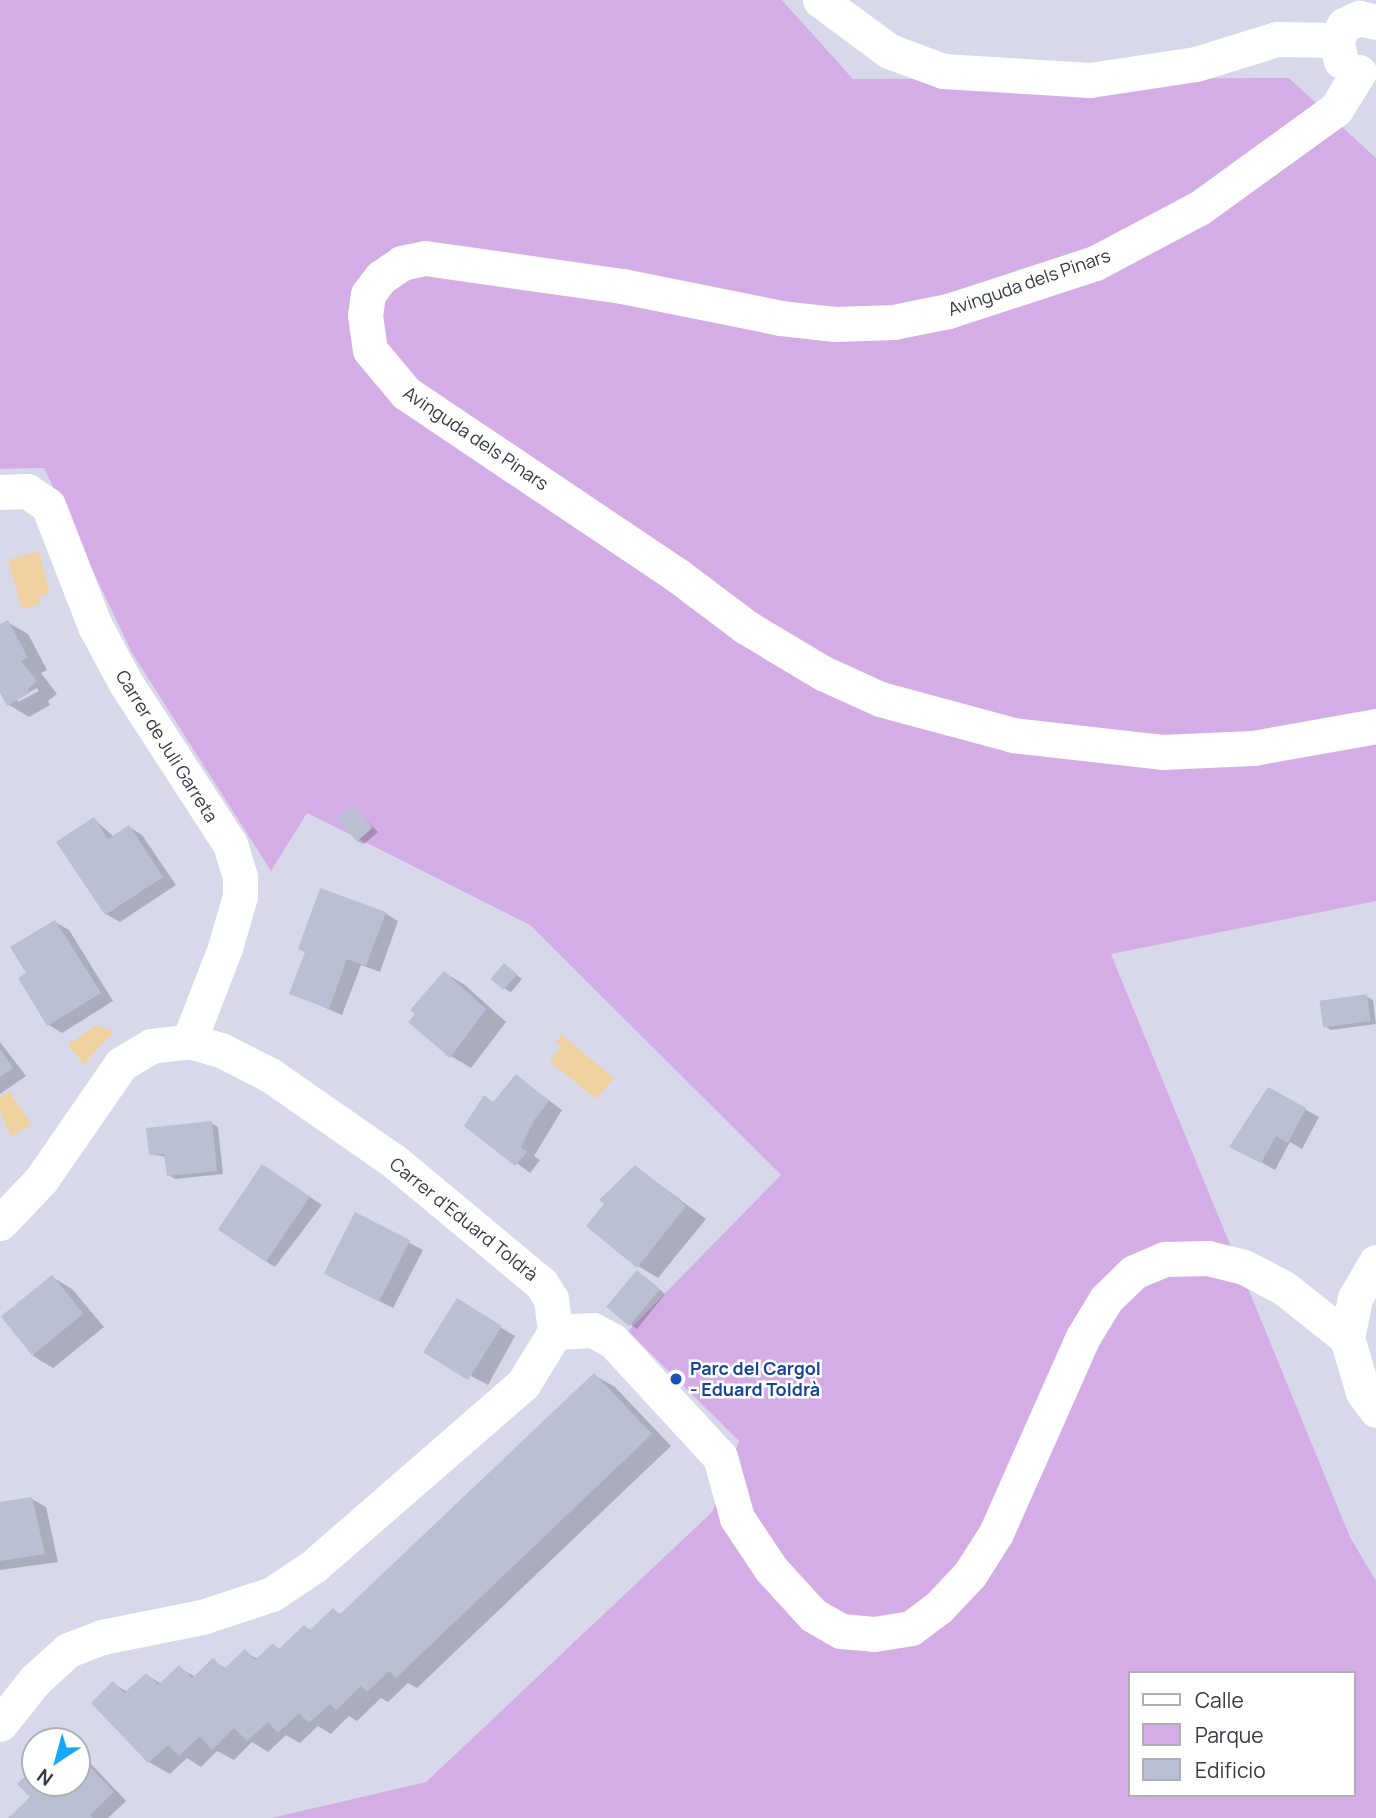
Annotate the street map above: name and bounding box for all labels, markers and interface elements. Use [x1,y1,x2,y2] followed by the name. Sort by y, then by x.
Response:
[945,244,1113,320] street label: Avinguda dels Pinars
[399,381,553,495] street label: Avinguda dels Pinars
[111,666,223,826] street label: Carrer de Juli Garreta
[386,1153,542,1285] street label: Carrer d'Eduard Toldrà
[690,1358,821,1400] place label: Parc del Cargol - Eduard Toldrà
[668,1371,684,1387] marker: Parc del Cargol - Eduard Toldrà
[1128,1671,1355,1797] legend
[1195,1686,1244,1714] text: Calle
[1195,1721,1264,1749] text: Parque
[21,1727,91,1797] north arrow
[1195,1756,1266,1784] text: Edificio
[32,1763,58,1792] text: N

